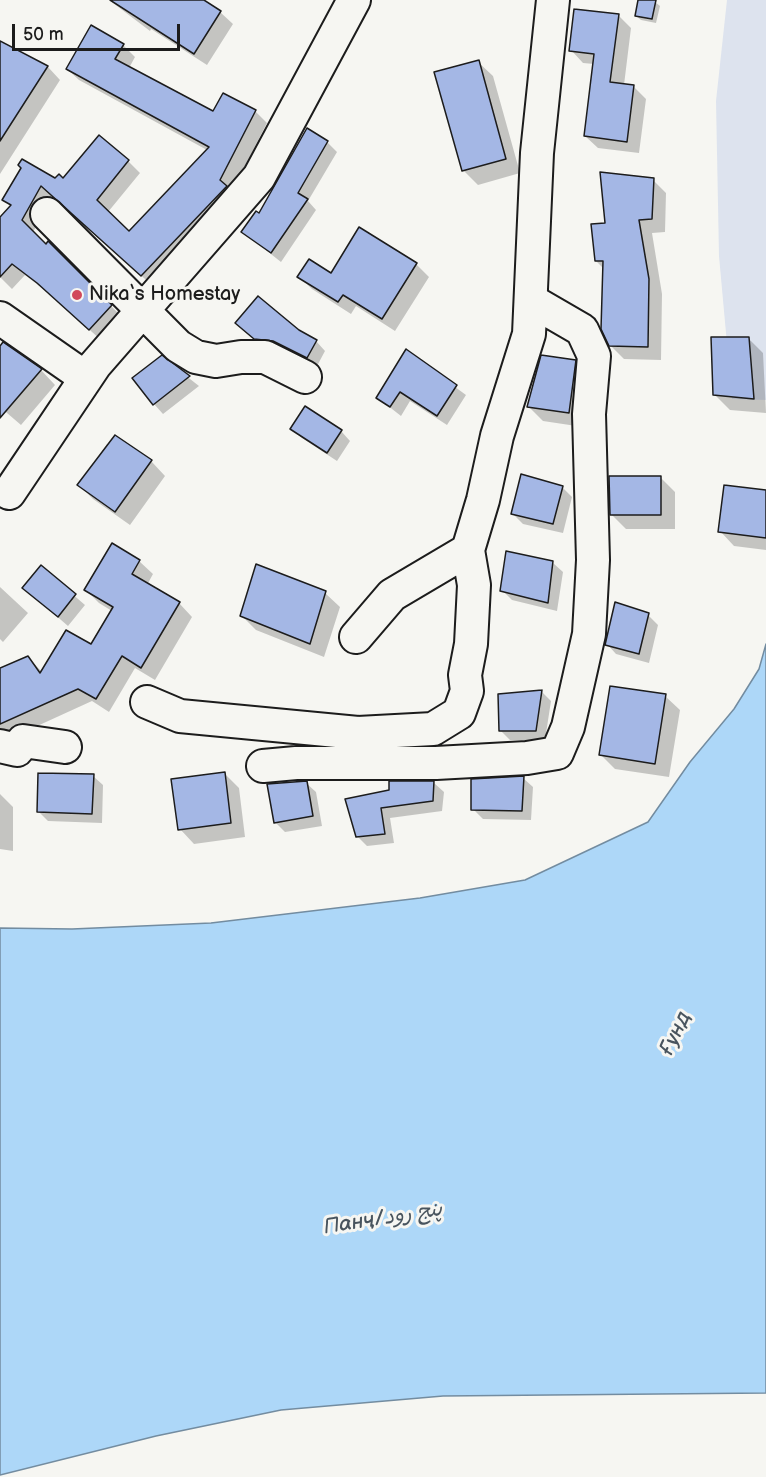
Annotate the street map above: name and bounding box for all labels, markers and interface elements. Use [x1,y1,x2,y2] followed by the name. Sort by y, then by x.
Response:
[15,12,183,50] scale bar
[23,24,64,45] text: 50 m
[89,283,240,307] place label: Nika‘s Homestay
[70,288,84,302] marker: Nika‘s Homestay
[655,1008,697,1060] water label: Ғунд
[322,1197,444,1241] water label: Панҷ/پنج رود

